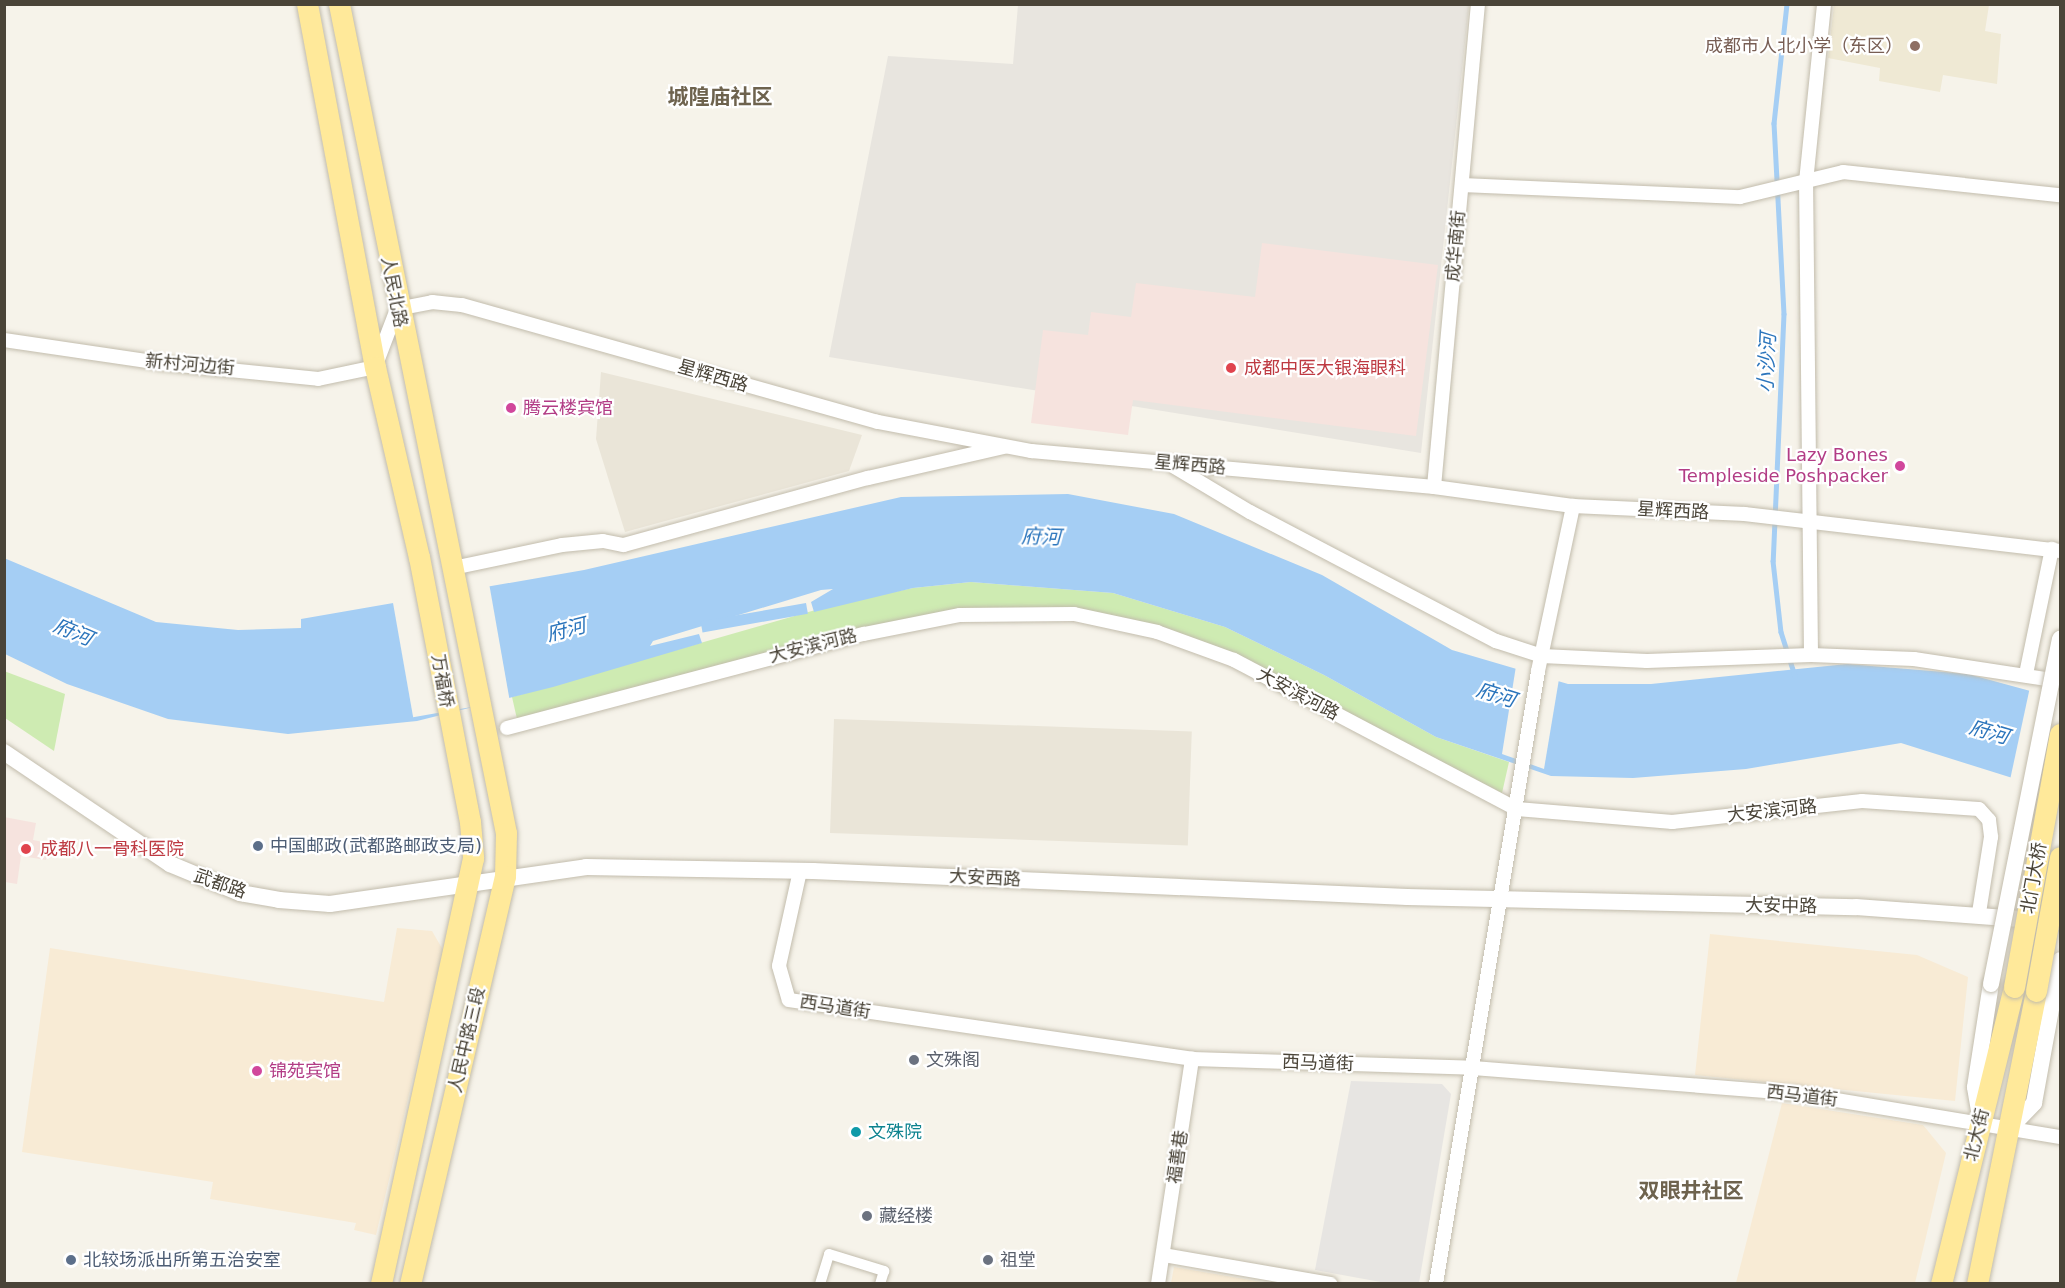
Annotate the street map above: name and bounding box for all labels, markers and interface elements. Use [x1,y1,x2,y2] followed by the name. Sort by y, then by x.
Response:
[1705,35,1903,57] place label: 成都市人北小学（东区）
[1908,39,1922,53] marker: 成都市人北小学（东区）
[668,84,772,110] district label: 城隍庙社区
[1442,209,1470,283] street label: 成华南街
[377,255,411,329] street label: 人民北路
[1753,332,1781,394] water label: 小沙河
[144,350,236,380] street label: 新村河边街
[675,356,751,396] street label: 星辉西路
[1244,357,1406,379] place label: 成都中医大银海眼科
[1222,359,1240,377] marker: 成都中医大银海眼科
[523,397,613,419] place label: 腾云楼宾馆
[504,401,518,415] marker: 腾云楼宾馆
[1679,445,1888,488] place label: Lazy Bones Templeside Poshpacker
[1153,451,1227,479] street label: 星辉西路
[1893,459,1907,473] marker: Lazy Bones Templeside Poshpacker
[1636,498,1710,524] street label: 星辉西路
[1021,524,1061,550] water label: 府河
[50,613,96,651] water label: 府河
[544,614,588,646] water label: 府河
[767,625,859,667] street label: 大安滨河路
[427,653,457,709] street label: 万福桥
[1253,663,1343,725] street label: 大安滨河路
[1473,678,1519,712] water label: 府河
[1966,715,2012,749] water label: 府河
[1726,796,1818,826] street label: 大安滨河路
[270,835,482,857] place label: 中国邮政(武都路邮政支局)
[40,838,184,860] place label: 成都八一骨科医院
[251,839,265,853] marker: 中国邮政(武都路邮政支局)
[17,840,35,858] marker: 成都八一骨科医院
[2017,841,2051,915] street label: 北门大桥
[191,865,249,903] street label: 武都路
[948,865,1022,891] street label: 大安西路
[1745,895,1817,917] street label: 大安中路
[444,985,490,1095] street label: 人民中路三段
[798,991,872,1023] street label: 西马道街
[926,1049,980,1071] place label: 文殊阁
[1282,1051,1354,1075] street label: 西马道街
[907,1053,921,1067] marker: 文殊阁
[269,1060,341,1082] place label: 锦苑宾馆
[250,1064,264,1078] marker: 锦苑宾馆
[1765,1081,1839,1111] street label: 西马道街
[1960,1106,1994,1164] street label: 北大街
[868,1121,922,1143] place label: 文殊院
[849,1125,863,1139] marker: 文殊院
[1164,1129,1192,1185] street label: 福善巷
[1639,1178,1743,1204] district label: 双眼井社区
[879,1205,933,1227] place label: 藏经楼
[860,1209,874,1223] marker: 藏经楼
[83,1249,281,1271] place label: 北较场派出所第五治安室
[1000,1249,1036,1271] place label: 祖堂
[64,1253,78,1267] marker: 北较场派出所第五治安室
[981,1253,995,1267] marker: 祖堂

